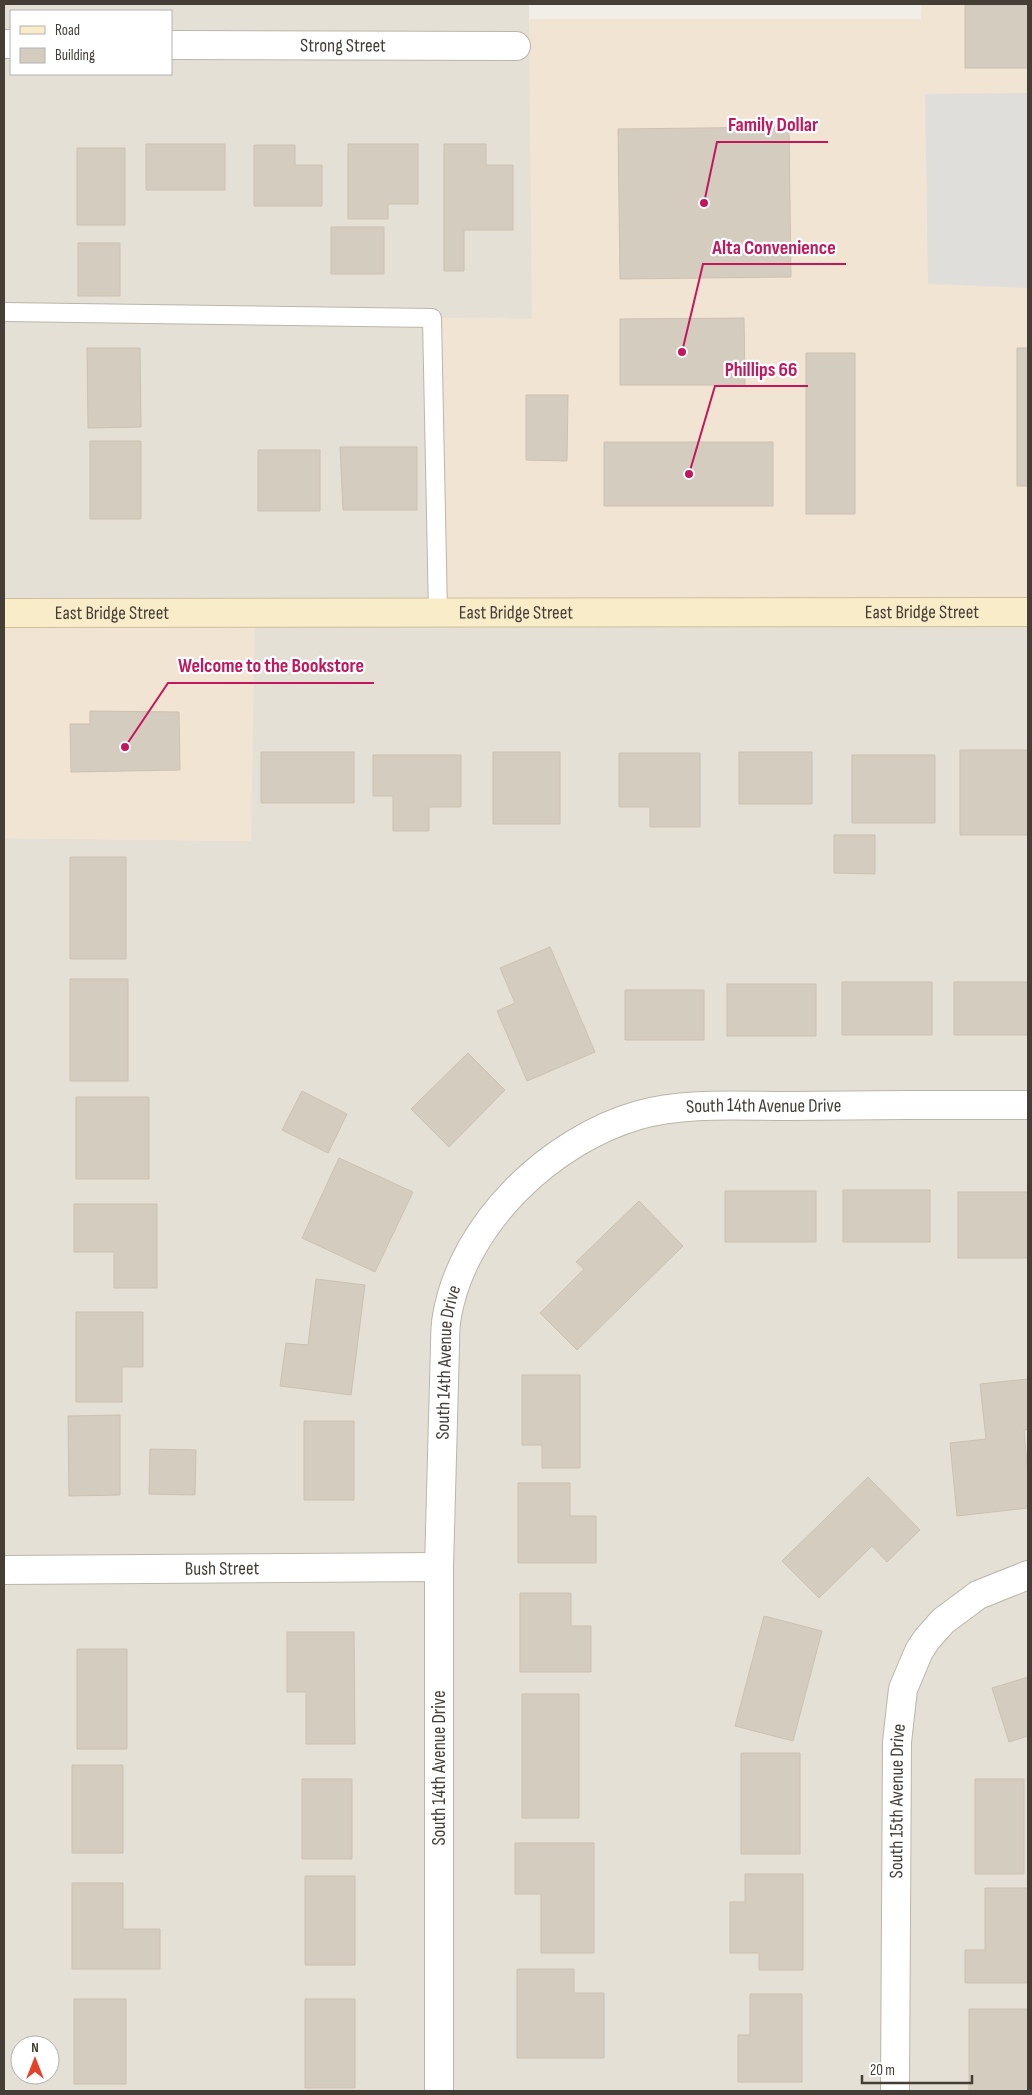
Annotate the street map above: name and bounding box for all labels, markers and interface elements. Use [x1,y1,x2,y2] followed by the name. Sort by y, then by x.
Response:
[10,10,172,75] legend
[55,21,80,40] text: Road
[300,34,386,57] street label: Strong Street
[55,46,95,65] text: Building
[717,107,828,142] callout: Family Dollar
[728,113,818,137] text: Family Dollar
[703,229,846,264] callout: Alta Convenience
[711,236,836,260] text: Alta Convenience
[715,351,808,386] callout: Phillips 66
[725,358,797,382] text: Phillips 66
[55,601,169,624] street label: East Bridge Street
[459,601,573,624] street label: East Bridge Street
[865,601,979,624] street label: East Bridge Street
[168,648,374,683] callout: Welcome to the Bookstore
[178,654,364,678] text: Welcome to the Bookstore
[685,1094,841,1118] street label: South 14th Avenue Drive
[431,1282,466,1440] street label: South 14th Avenue Drive
[185,1557,260,1580] street label: Bush Street
[428,1690,451,1846] street label: South 14th Avenue Drive
[885,1722,911,1879] street label: South 15th Avenue Drive
[10,2035,60,2085] north arrow
[31,2039,39,2056] text: N
[862,2052,972,2084] scale bar
[870,2061,895,2080] text: 20 m

